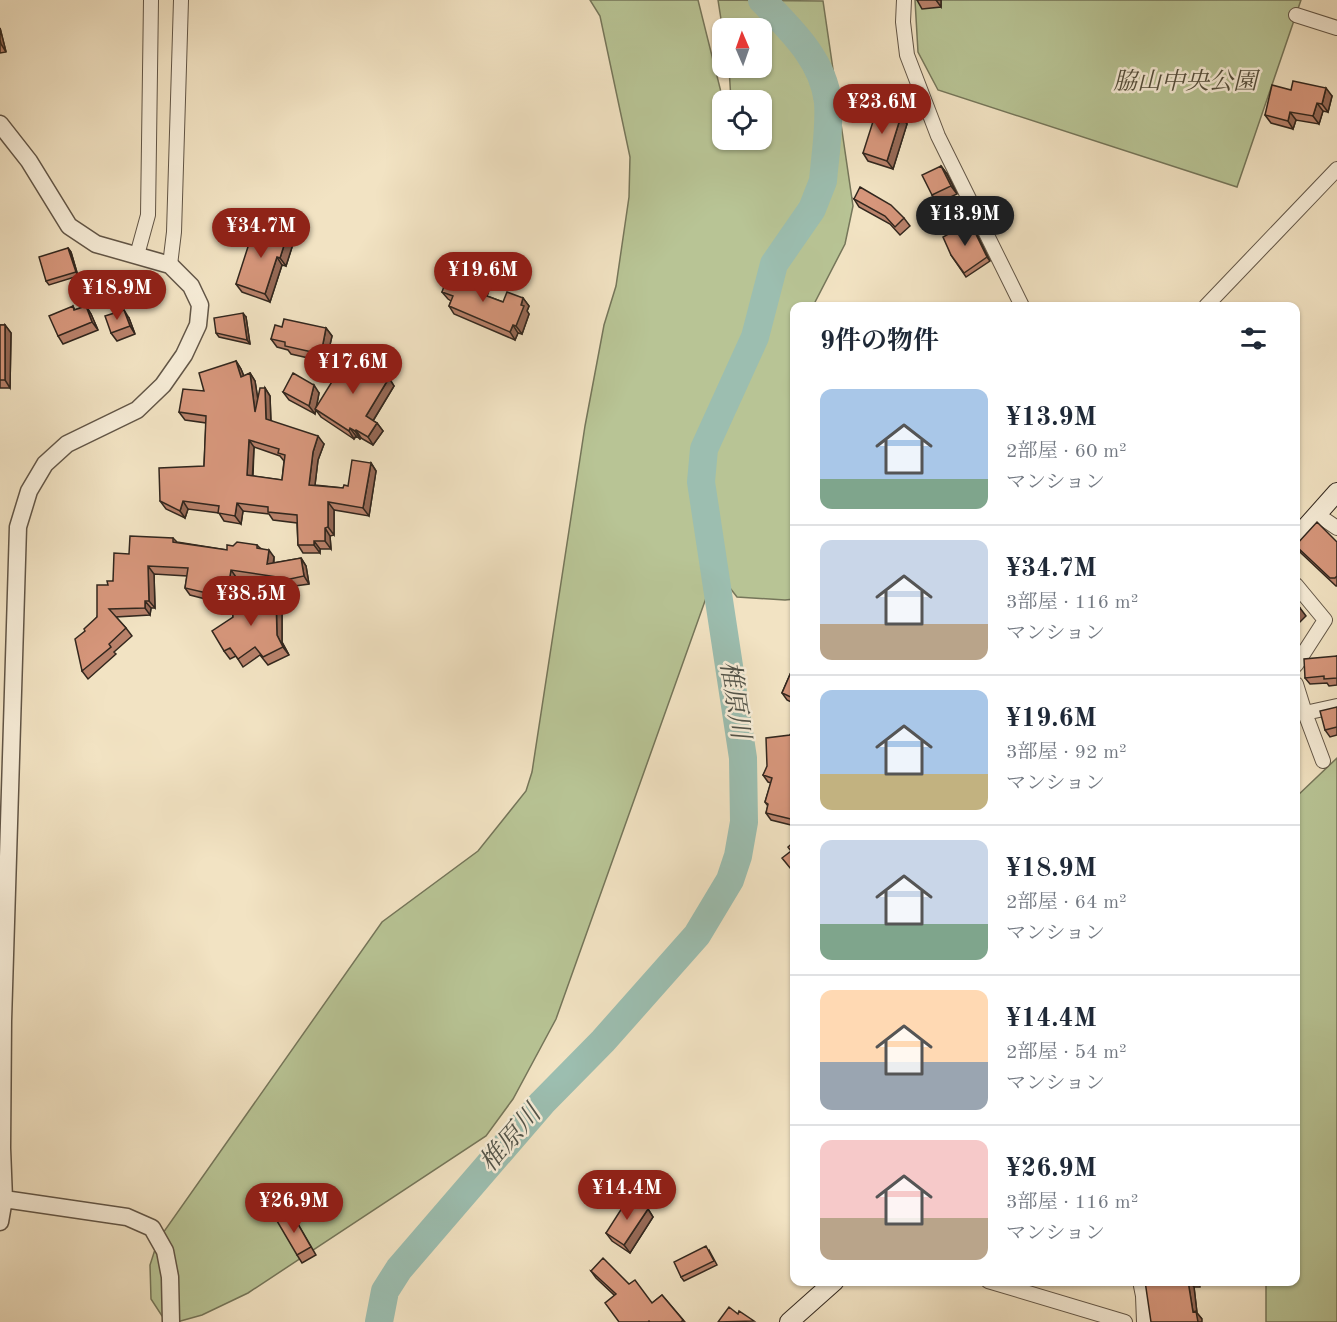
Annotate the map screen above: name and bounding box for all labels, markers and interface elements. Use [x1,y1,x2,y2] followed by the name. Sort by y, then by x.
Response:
[712,18,772,78] north arrow
[712,18,772,150] map controls
[1113,68,1261,95] park label: 脇山中央公園
[833,84,931,135] pin: ¥23.6M
[712,90,772,150] button: locate
[847,93,917,113] text: ¥23.6M
[916,196,1014,247] pin: ¥13.9M
[930,205,1000,225] text: ¥13.9M
[212,208,310,259] pin: ¥34.7M
[226,217,296,237] text: ¥34.7M
[434,252,532,303] pin: ¥19.6M
[448,261,518,281] text: ¥19.6M
[68,270,166,321] pin: ¥18.9M
[82,279,152,299] text: ¥18.9M
[1237,322,1270,355] icon: filters
[820,329,939,355] text: 9件の物件
[304,344,402,395] pin: ¥17.6M
[318,353,388,373] text: ¥17.6M
[1006,405,1097,431] text: ¥13.9M
[868,413,940,485] icon: home
[1006,442,1127,462] text: 2部屋 · 60 m²
[1006,473,1105,493] text: マンション
[1006,556,1097,582] text: ¥34.7M
[868,564,940,636] icon: home
[202,576,300,627] pin: ¥38.5M
[216,585,286,605] text: ¥38.5M
[1006,593,1138,613] text: 3部屋 · 116 m²
[1006,624,1105,644] text: マンション
[715,659,755,744] water label: 椎原川
[1006,706,1097,732] text: ¥19.6M
[868,714,940,786] icon: home
[1006,743,1127,763] text: 3部屋 · 92 m²
[1006,774,1105,794] text: マンション
[1006,856,1097,882] text: ¥18.9M
[868,864,940,936] icon: home
[1006,893,1127,913] text: 2部屋 · 64 m²
[1006,924,1105,944] text: マンション
[1006,1006,1097,1032] text: ¥14.4M
[868,1014,940,1086] icon: home
[1006,1043,1127,1063] text: 2部屋 · 54 m²
[1006,1074,1105,1094] text: マンション
[474,1097,548,1177] water label: 椎原川
[1006,1156,1097,1182] text: ¥26.9M
[868,1164,940,1236] icon: home
[578,1170,676,1221] pin: ¥14.4M
[592,1179,662,1199] text: ¥14.4M
[245,1183,343,1234] pin: ¥26.9M
[259,1192,329,1212] text: ¥26.9M
[1006,1193,1138,1213] text: 3部屋 · 116 m²
[1006,1224,1105,1244] text: マンション

